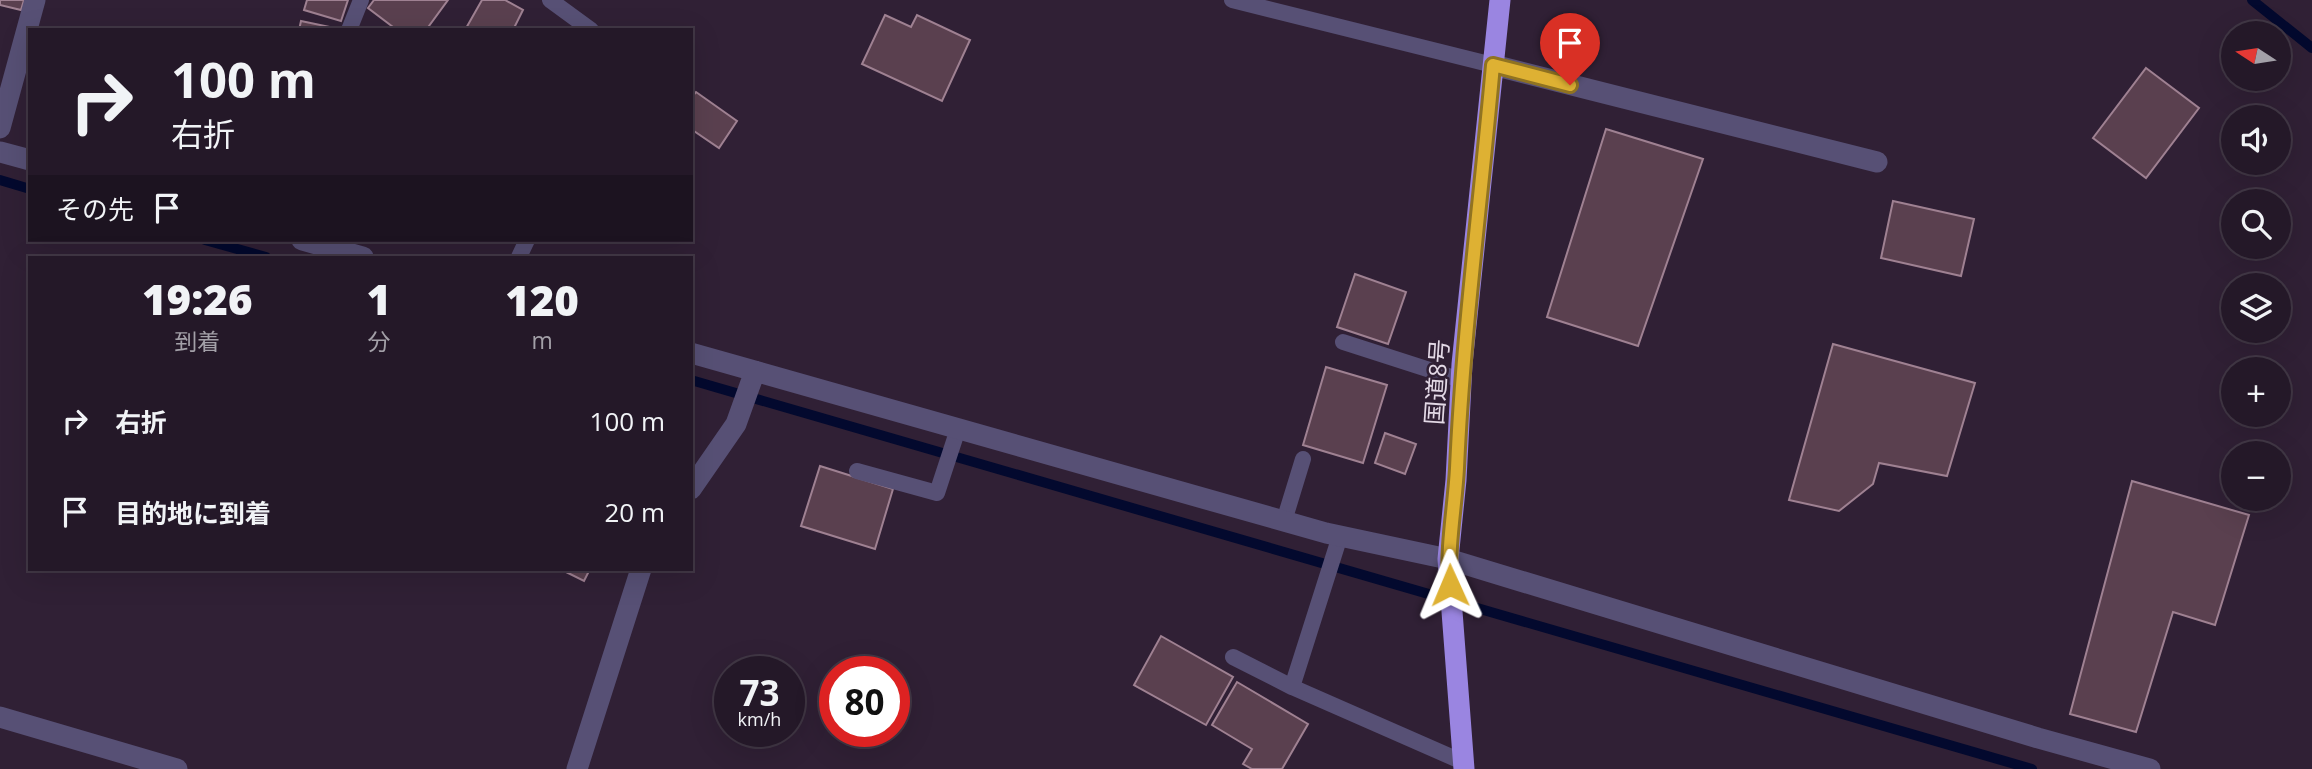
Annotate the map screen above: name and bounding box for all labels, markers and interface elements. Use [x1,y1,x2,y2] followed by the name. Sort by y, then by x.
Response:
[1540,13,1600,85] pin
[2221,21,2291,91] north arrow
[2221,21,2291,511] map controls
[1551,24,1589,62] icon: arrive
[171,46,316,112] text: 100 m
[56,56,147,147] icon: right
[2221,105,2291,175] button: sound
[171,112,235,155] text: 右折
[148,189,186,227] icon: arrive
[2221,189,2291,259] button: search
[56,191,134,227] text: その先
[142,270,253,327] text: 19:26
[367,270,391,327] text: 1
[505,271,579,328] text: 120
[2221,273,2291,343] button: layers
[531,324,553,356] text: m
[174,325,220,357] text: 到着
[367,325,390,357] text: 分
[1417,338,1455,426] street label: 国道8号
[2221,357,2291,427] button: +
[56,402,94,440] icon: right
[590,403,665,439] text: 100 m
[115,404,167,440] text: 右折
[2221,441,2291,511] button: −
[56,493,94,531] icon: arrive
[604,494,665,530] text: 20 m
[115,495,271,531] text: 目的地に到着
[1413,548,1487,622] position arrow
[819,656,910,747] speed limit sign: 80
[739,669,780,716] text: 73
[738,707,781,731] text: km/h

